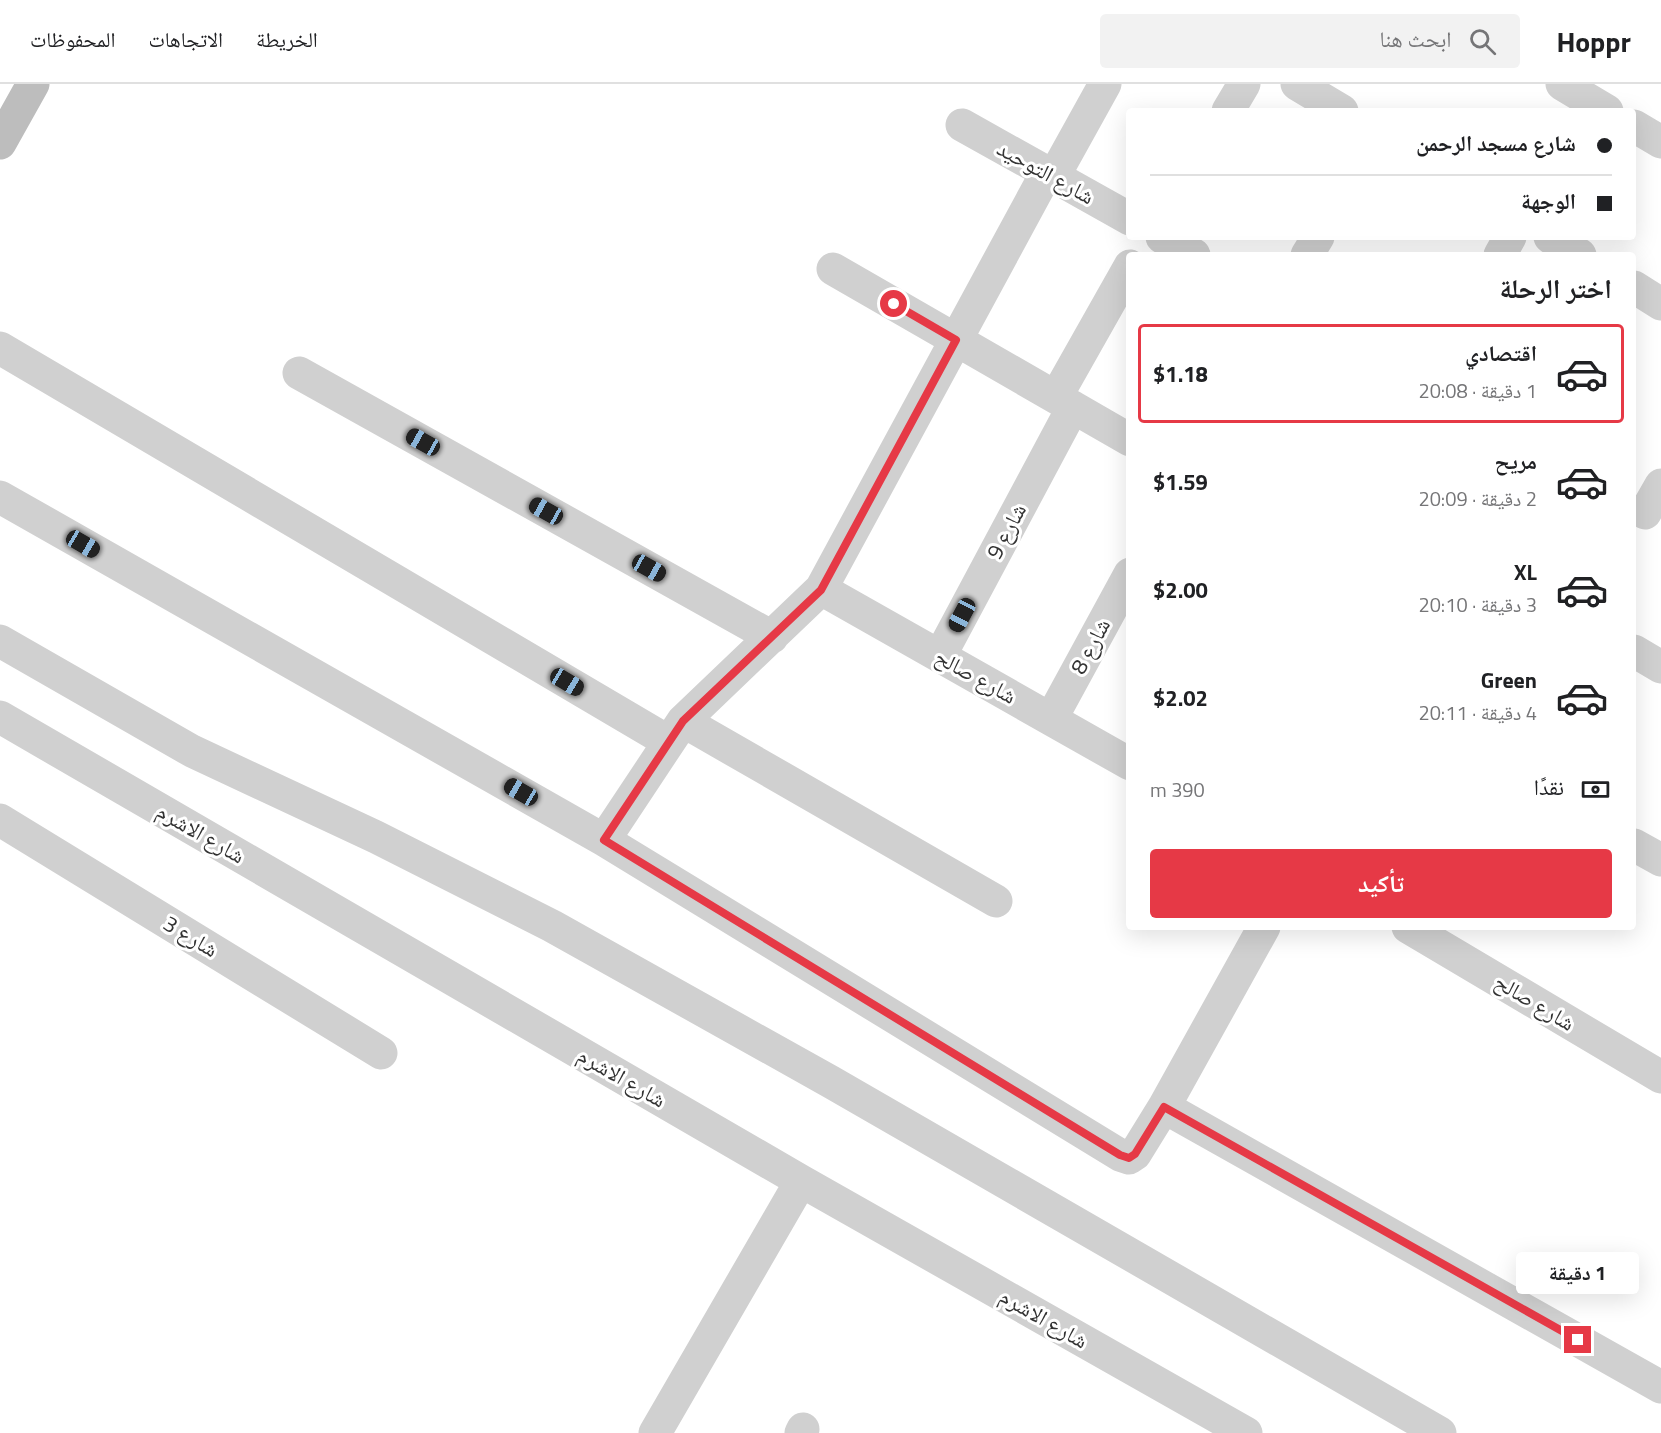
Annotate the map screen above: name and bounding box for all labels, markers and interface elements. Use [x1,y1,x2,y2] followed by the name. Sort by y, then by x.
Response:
[1100,14,1520,68] search box
[1556,20,1631,63] text: Hoppr
[1380,22,1451,56] text: ابحث هنا
[30,23,115,55] text: المحفوظات
[148,23,223,55] text: الاتجاهات
[256,23,318,55] text: الخريطة
[1466,25,1499,58] icon: search
[1416,126,1576,160] text: شارع مسجد الرحمن
[991,131,1101,213] street label: شارع التوحيد
[1521,184,1576,218] text: الوجهة
[1500,267,1612,308] text: اختر الرحلة
[880,290,907,317] route start
[1465,336,1537,370] text: اقتصادي
[1555,347,1609,401] icon: car
[1153,357,1208,391] text: $1.18
[1418,375,1537,406] text: 1 دقيقة · 20:08
[403,425,443,459] car
[1494,444,1537,478] text: مريح
[1555,455,1609,509] icon: car
[1153,465,1208,499] text: $1.59
[1418,483,1537,514] text: 2 دقيقة · 20:09
[526,494,566,528] car
[977,497,1035,565] street label: شارع 9
[63,527,103,561] car
[629,551,669,585] car
[1514,555,1537,589] text: XL
[1555,563,1609,617] icon: car
[1153,573,1208,607] text: $2.00
[1418,589,1537,620] text: 3 دقيقة · 20:10
[946,595,978,635] car
[1061,612,1119,680] street label: شارع 8
[929,640,1023,712] street label: شارع صالح
[1481,663,1537,697] text: Green
[547,665,587,699] car
[1555,671,1609,725] icon: car
[1153,681,1208,715] text: $2.02
[1418,697,1537,728] text: 4 دقيقة · 20:11
[1534,770,1564,804] text: نقدًا
[1579,773,1612,806] icon: cash
[1150,774,1205,805] text: 390 m
[501,775,541,809] car
[150,794,252,872] street label: شارع الاشرم
[1150,849,1612,918] button: تأكيد
[157,906,225,966] street label: شارع 3
[1488,965,1582,1039] street label: شارع صالح
[571,1038,673,1116] street label: شارع الاشرم
[1516,1253,1640,1295] callout: 1 دقيقة
[1549,1257,1606,1288] text: 1 دقيقة
[993,1279,1095,1357] street label: شارع الاشرم
[1564,1326,1591,1353] route end

